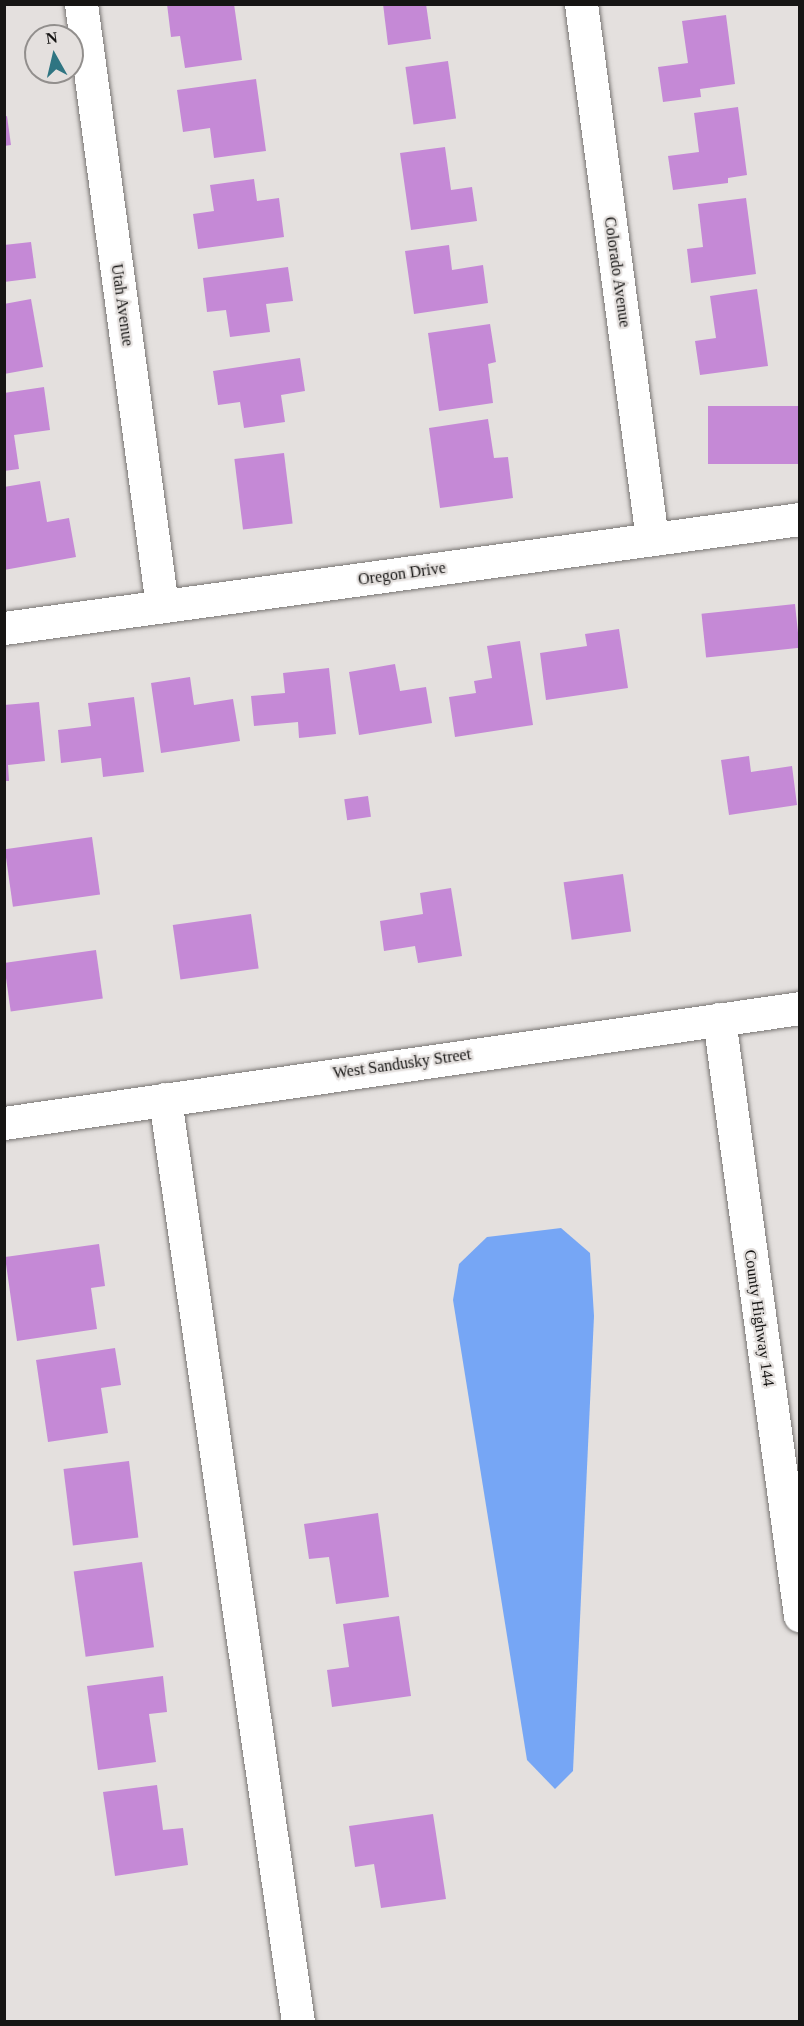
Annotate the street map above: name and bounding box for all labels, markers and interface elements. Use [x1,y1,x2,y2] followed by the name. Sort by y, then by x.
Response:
[24,24,84,84] north arrow
[45,28,59,47] text: N
[600,215,634,329] street label: Colorado Avenue
[107,262,137,348] street label: Utah Avenue
[357,558,447,590] street label: Oregon Drive
[332,1045,472,1083] street label: West Sandusky Street
[740,1248,778,1388] street label: County Highway 144

